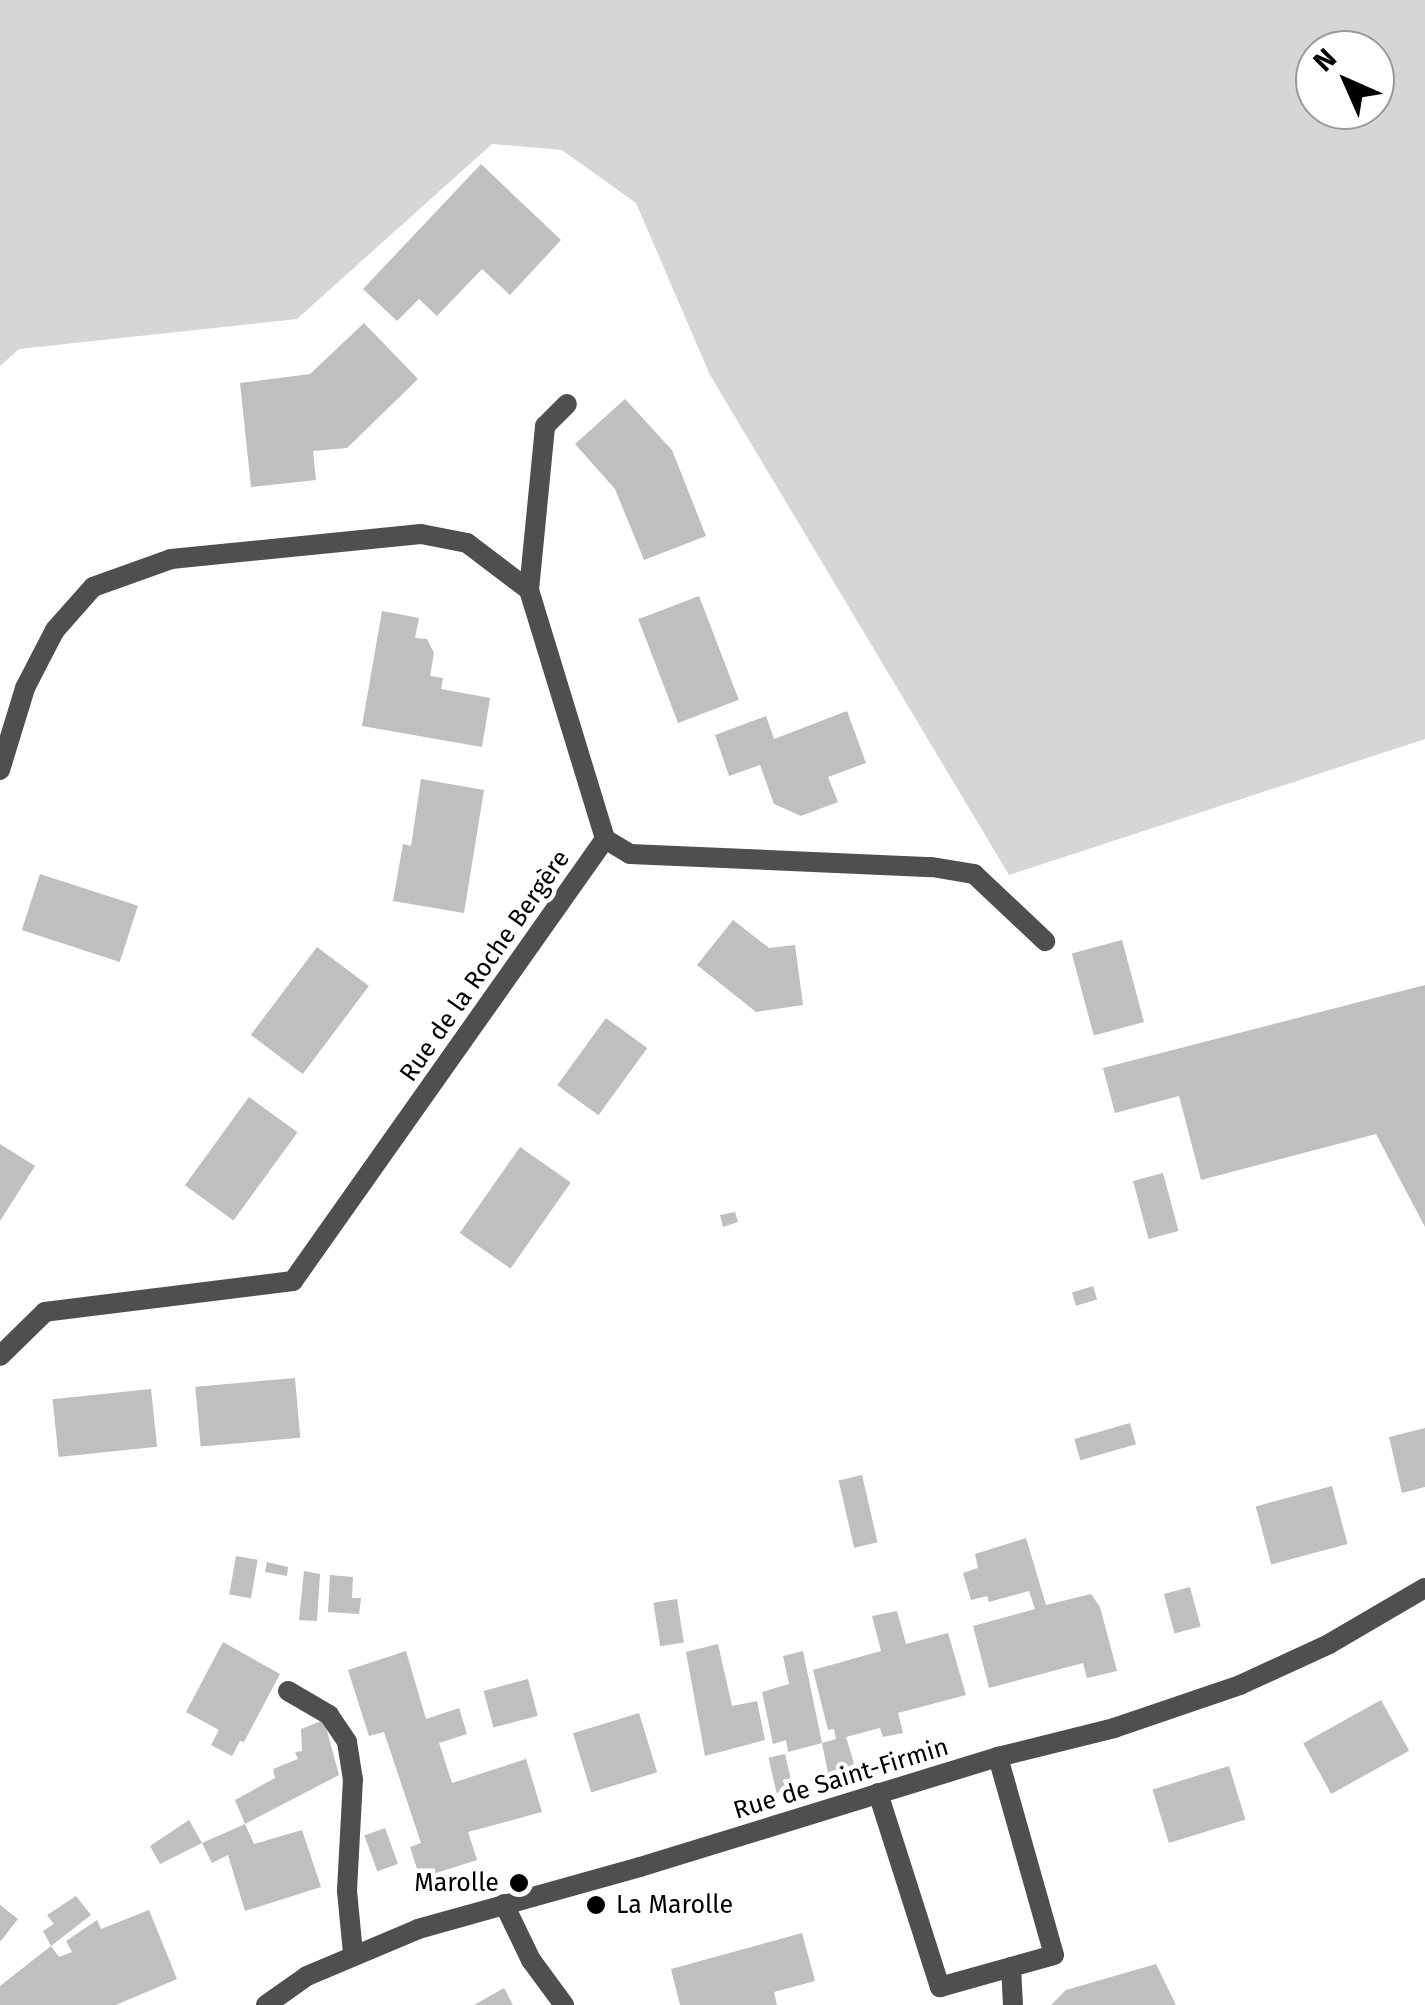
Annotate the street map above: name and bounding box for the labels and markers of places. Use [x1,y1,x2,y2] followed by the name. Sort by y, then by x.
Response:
[414,1868,499,1898] place label: Marolle
[508,1872,530,1894] marker: Marolle
[616,1890,733,1920] place label: La Marolle
[585,1894,607,1916] marker: La Marolle

